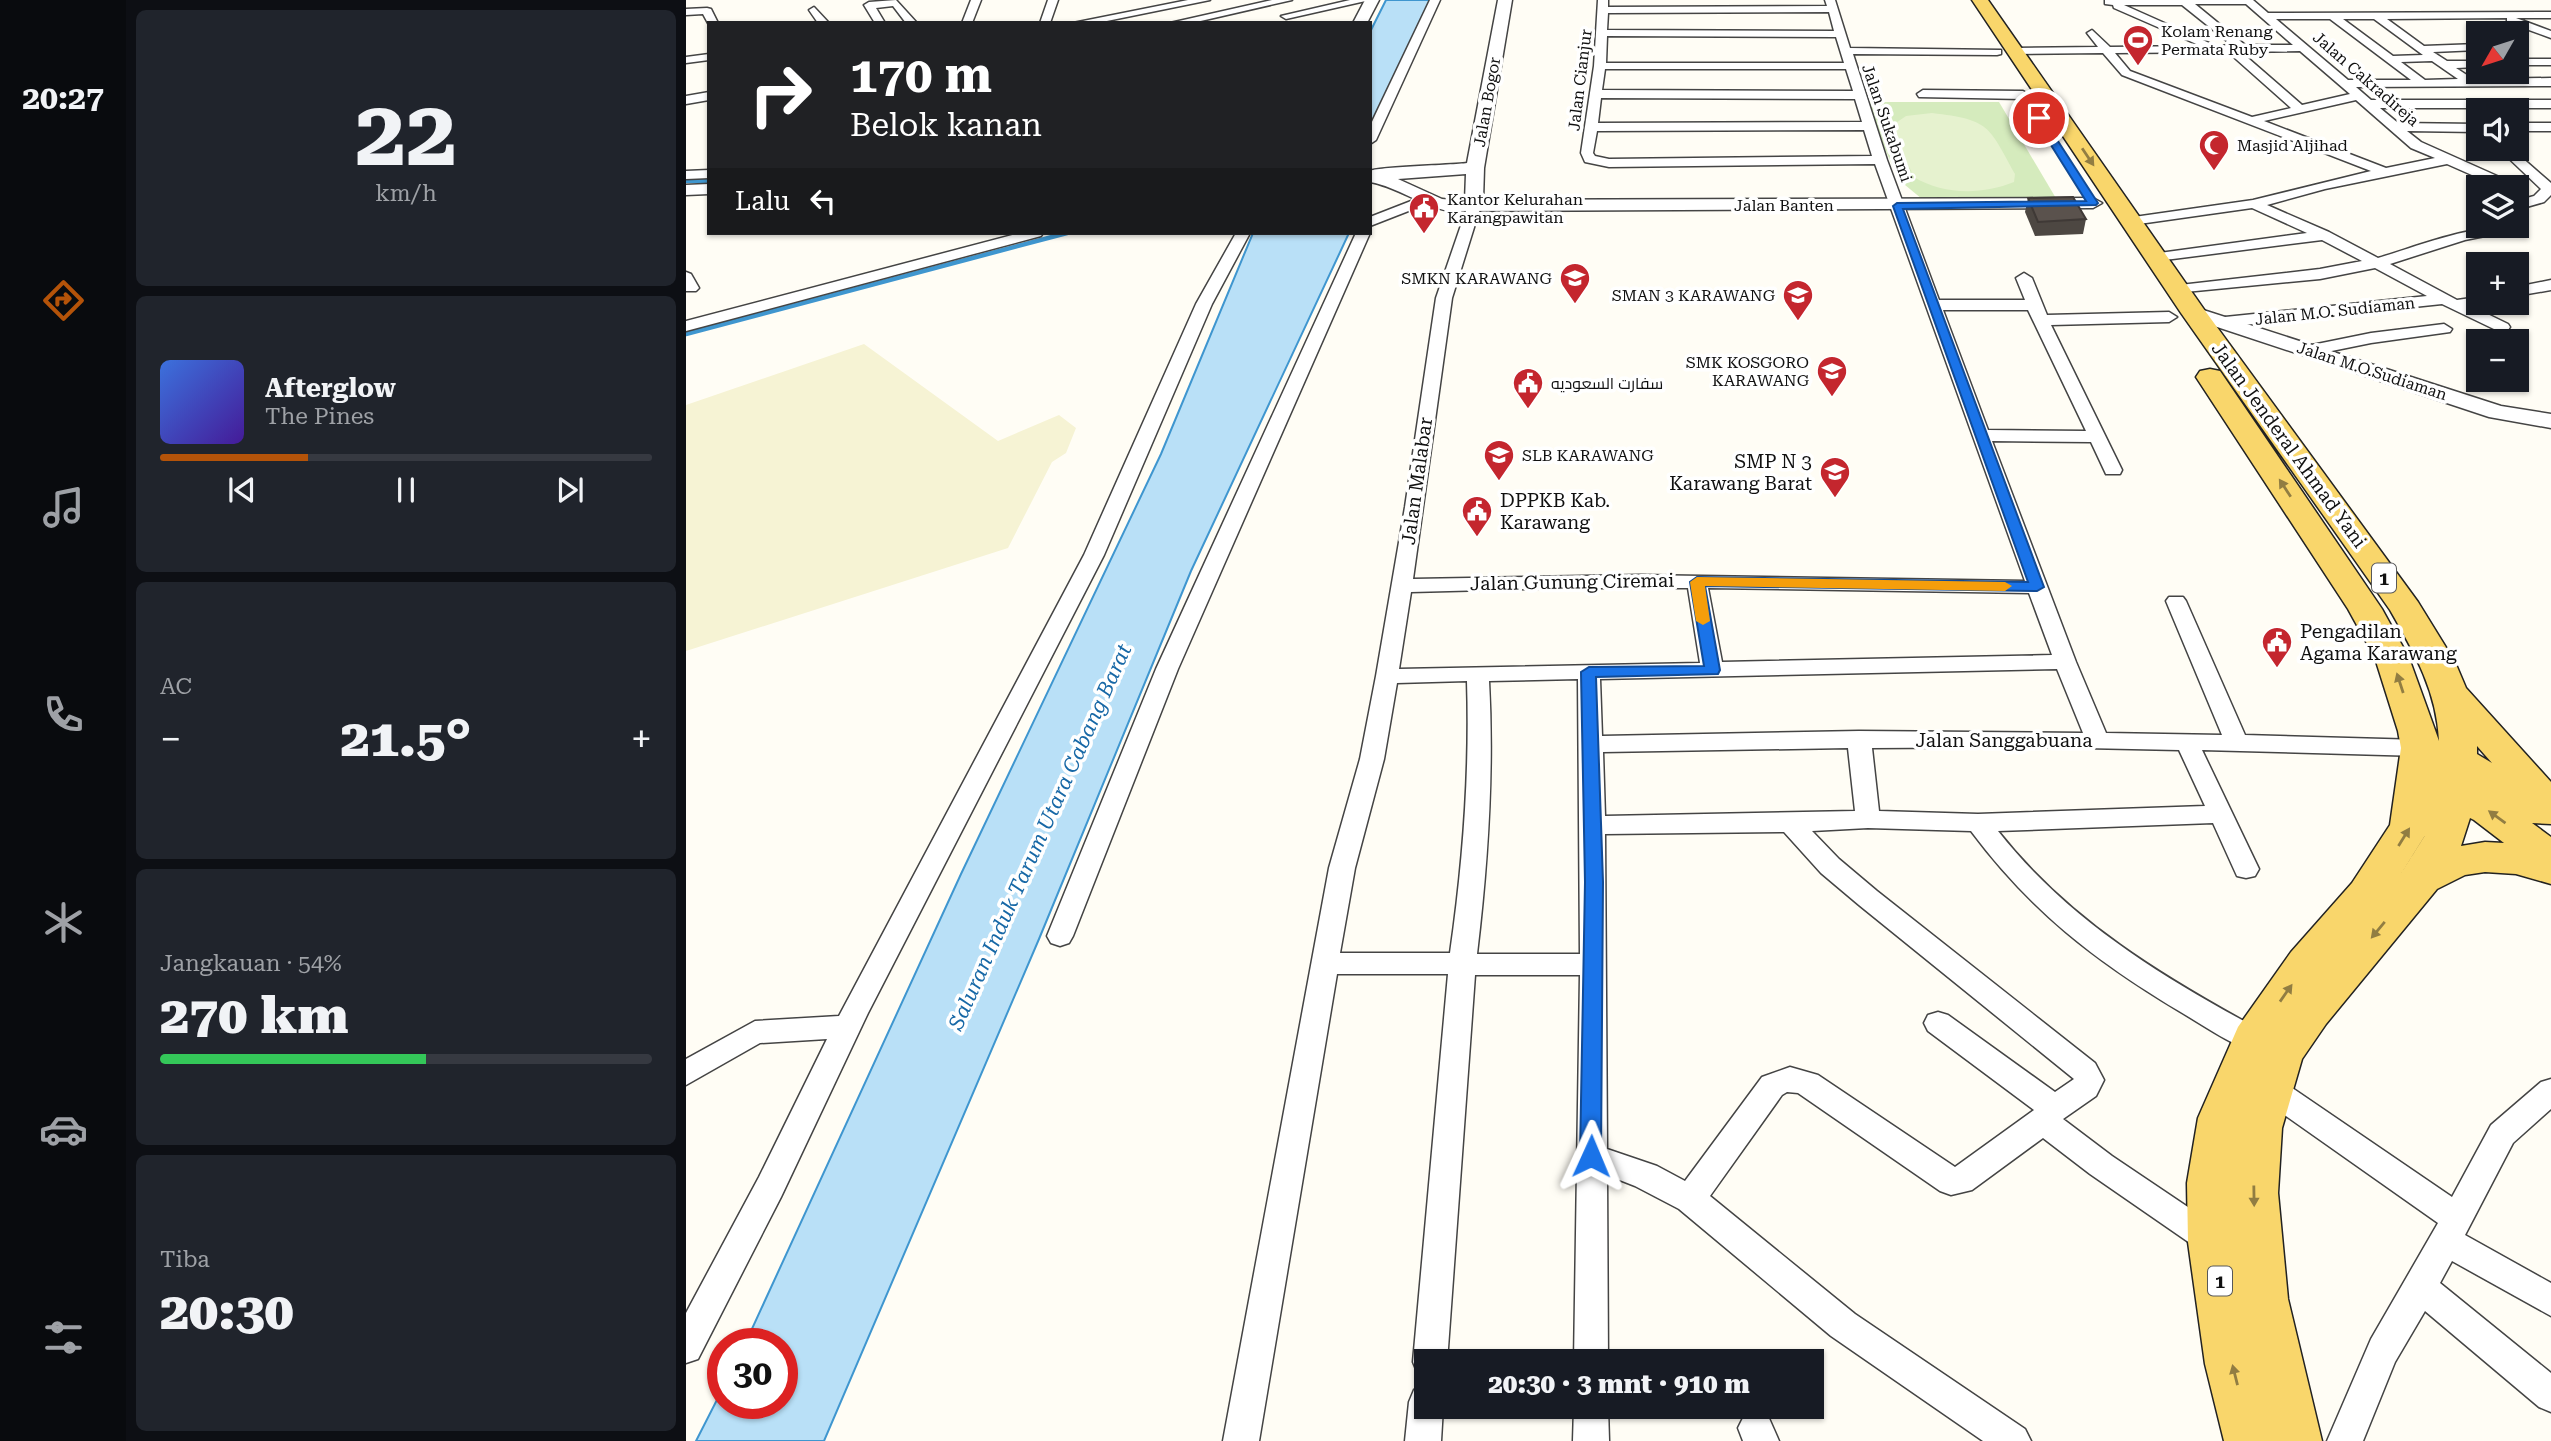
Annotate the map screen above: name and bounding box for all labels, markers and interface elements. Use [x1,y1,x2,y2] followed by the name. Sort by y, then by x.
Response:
[2466,21,2529,84] north arrow
[2466,21,2529,392] map controls
[2161,22,2273,59] place label: Kolam Renang Permata Ruby
[2121,23,2155,67] sports icon: Kolam Renang Permata Ruby
[1564,28,1596,132] street label: Jalan Cianjur
[2309,28,2423,130] street label: Jalan Cakradireja
[850,47,992,104] text: 170 m
[735,49,826,140] icon: right
[1470,55,1504,148] street label: Jalan Bogor
[1858,62,1916,184] street label: Jalan Sukabumi
[22,79,104,117] text: 20:27
[355,81,457,187] text: 22
[2009,88,2069,148] pin
[2466,98,2529,161] button: sound
[2020,99,2058,137] icon: arrive
[850,106,1042,144] text: Belok kanan
[2197,128,2231,172] mosque icon: Masjid Aljihad
[2237,136,2348,155] place label: Masjid Aljihad
[2081,148,2095,166] one-way arrow
[2466,175,2529,238] button: layers
[375,180,437,207] text: km/h
[804,182,842,220] icon: left
[735,186,790,216] text: Lalu
[1447,190,1583,227] place label: Kantor Kelurahan Karangpawitan
[1407,191,1441,235] public building icon: Kantor Kelurahan Karangpawitan
[1734,196,1834,215] street label: Jalan Banten
[2466,252,2529,315] button: +
[1558,261,1592,305] school or university icon: SMKN KARAWANG
[1401,269,1553,288] place label: SMKN KARAWANG
[39,276,88,325] icon: directions
[1781,278,1815,322] school or university icon: SMAN 3 KARAWANG
[1612,286,1776,305] place label: SMAN 3 KARAWANG
[2254,293,2416,329] street label: Jalan M.O. Sudiaman
[2466,329,2529,392] button: −
[2207,338,2371,552] street label: Jalan Jenderal Ahmad Yani
[2294,338,2450,404] street label: Jalan M.O.Sudiaman
[1686,353,1810,390] place label: SMK KOSGORO KARAWANG
[1815,354,1849,398] school or university icon: SMK KOSGORO KARAWANG
[1511,366,1545,410] public building icon: سفارت السعوديه
[265,373,396,403] text: Afterglow
[1551,374,1663,393] place label: سفارت السعوديه
[265,403,374,430] text: The Pines
[1397,416,1437,546] street label: Jalan Malabar
[1482,438,1516,482] school or university icon: SLB KARAWANG
[1522,446,1654,465] place label: SLB KARAWANG
[1669,450,1812,495] place label: SMP N 3 Karawang Barat
[1818,455,1852,499] school or university icon: SMP N 3 Karawang Barat
[223,471,261,509] icon: previous
[387,471,425,509] icon: pause
[551,471,589,509] icon: next
[2279,478,2292,497] one-way arrow
[39,483,88,532] icon: music
[1500,489,1610,534] place label: DPPKB Kab. Karawang
[1460,494,1494,538] public building icon: DPPKB Kab. Karawang
[2372,564,2396,592] road number: 1
[1470,569,1674,595] street label: Jalan Gunung Ciremai
[2300,620,2457,665] place label: Pengadilan Agama Karawang
[2260,625,2294,669] public building icon: Pengadilan Agama Karawang
[943,640,1136,1035] water label: Saluran Induk Tarum Utara Cabang Barat
[2394,672,2405,693] one-way arrow
[160,673,192,700] text: AC
[39,690,88,739] icon: phone
[341,708,471,769] text: 21.5°
[160,717,181,761] text: −
[631,717,652,761] text: +
[1915,729,2093,752] street label: Jalan Sanggabuana
[2488,810,2506,824] one-way arrow
[2397,827,2410,846] one-way arrow
[39,898,88,947] icon: climate
[2370,921,2386,939] one-way arrow
[160,950,342,977] text: Jangkauan · 54%
[2279,984,2293,1002] one-way arrow
[160,985,348,1046] text: 270 km
[39,1105,88,1154] icon: car
[1554,1119,1628,1193] position arrow
[2248,1185,2259,1207] one-way arrow
[160,1246,210,1273] text: Tiba
[2208,1266,2232,1296] road number: 1
[160,1281,294,1342] text: 20:30
[39,1313,88,1362] icon: filters
[707,1328,798,1419] speed limit sign: 30
[2229,1364,2240,1386] one-way arrow
[1488,1369,1750,1399] text: 20:30 · 3 mnt · 910 m

